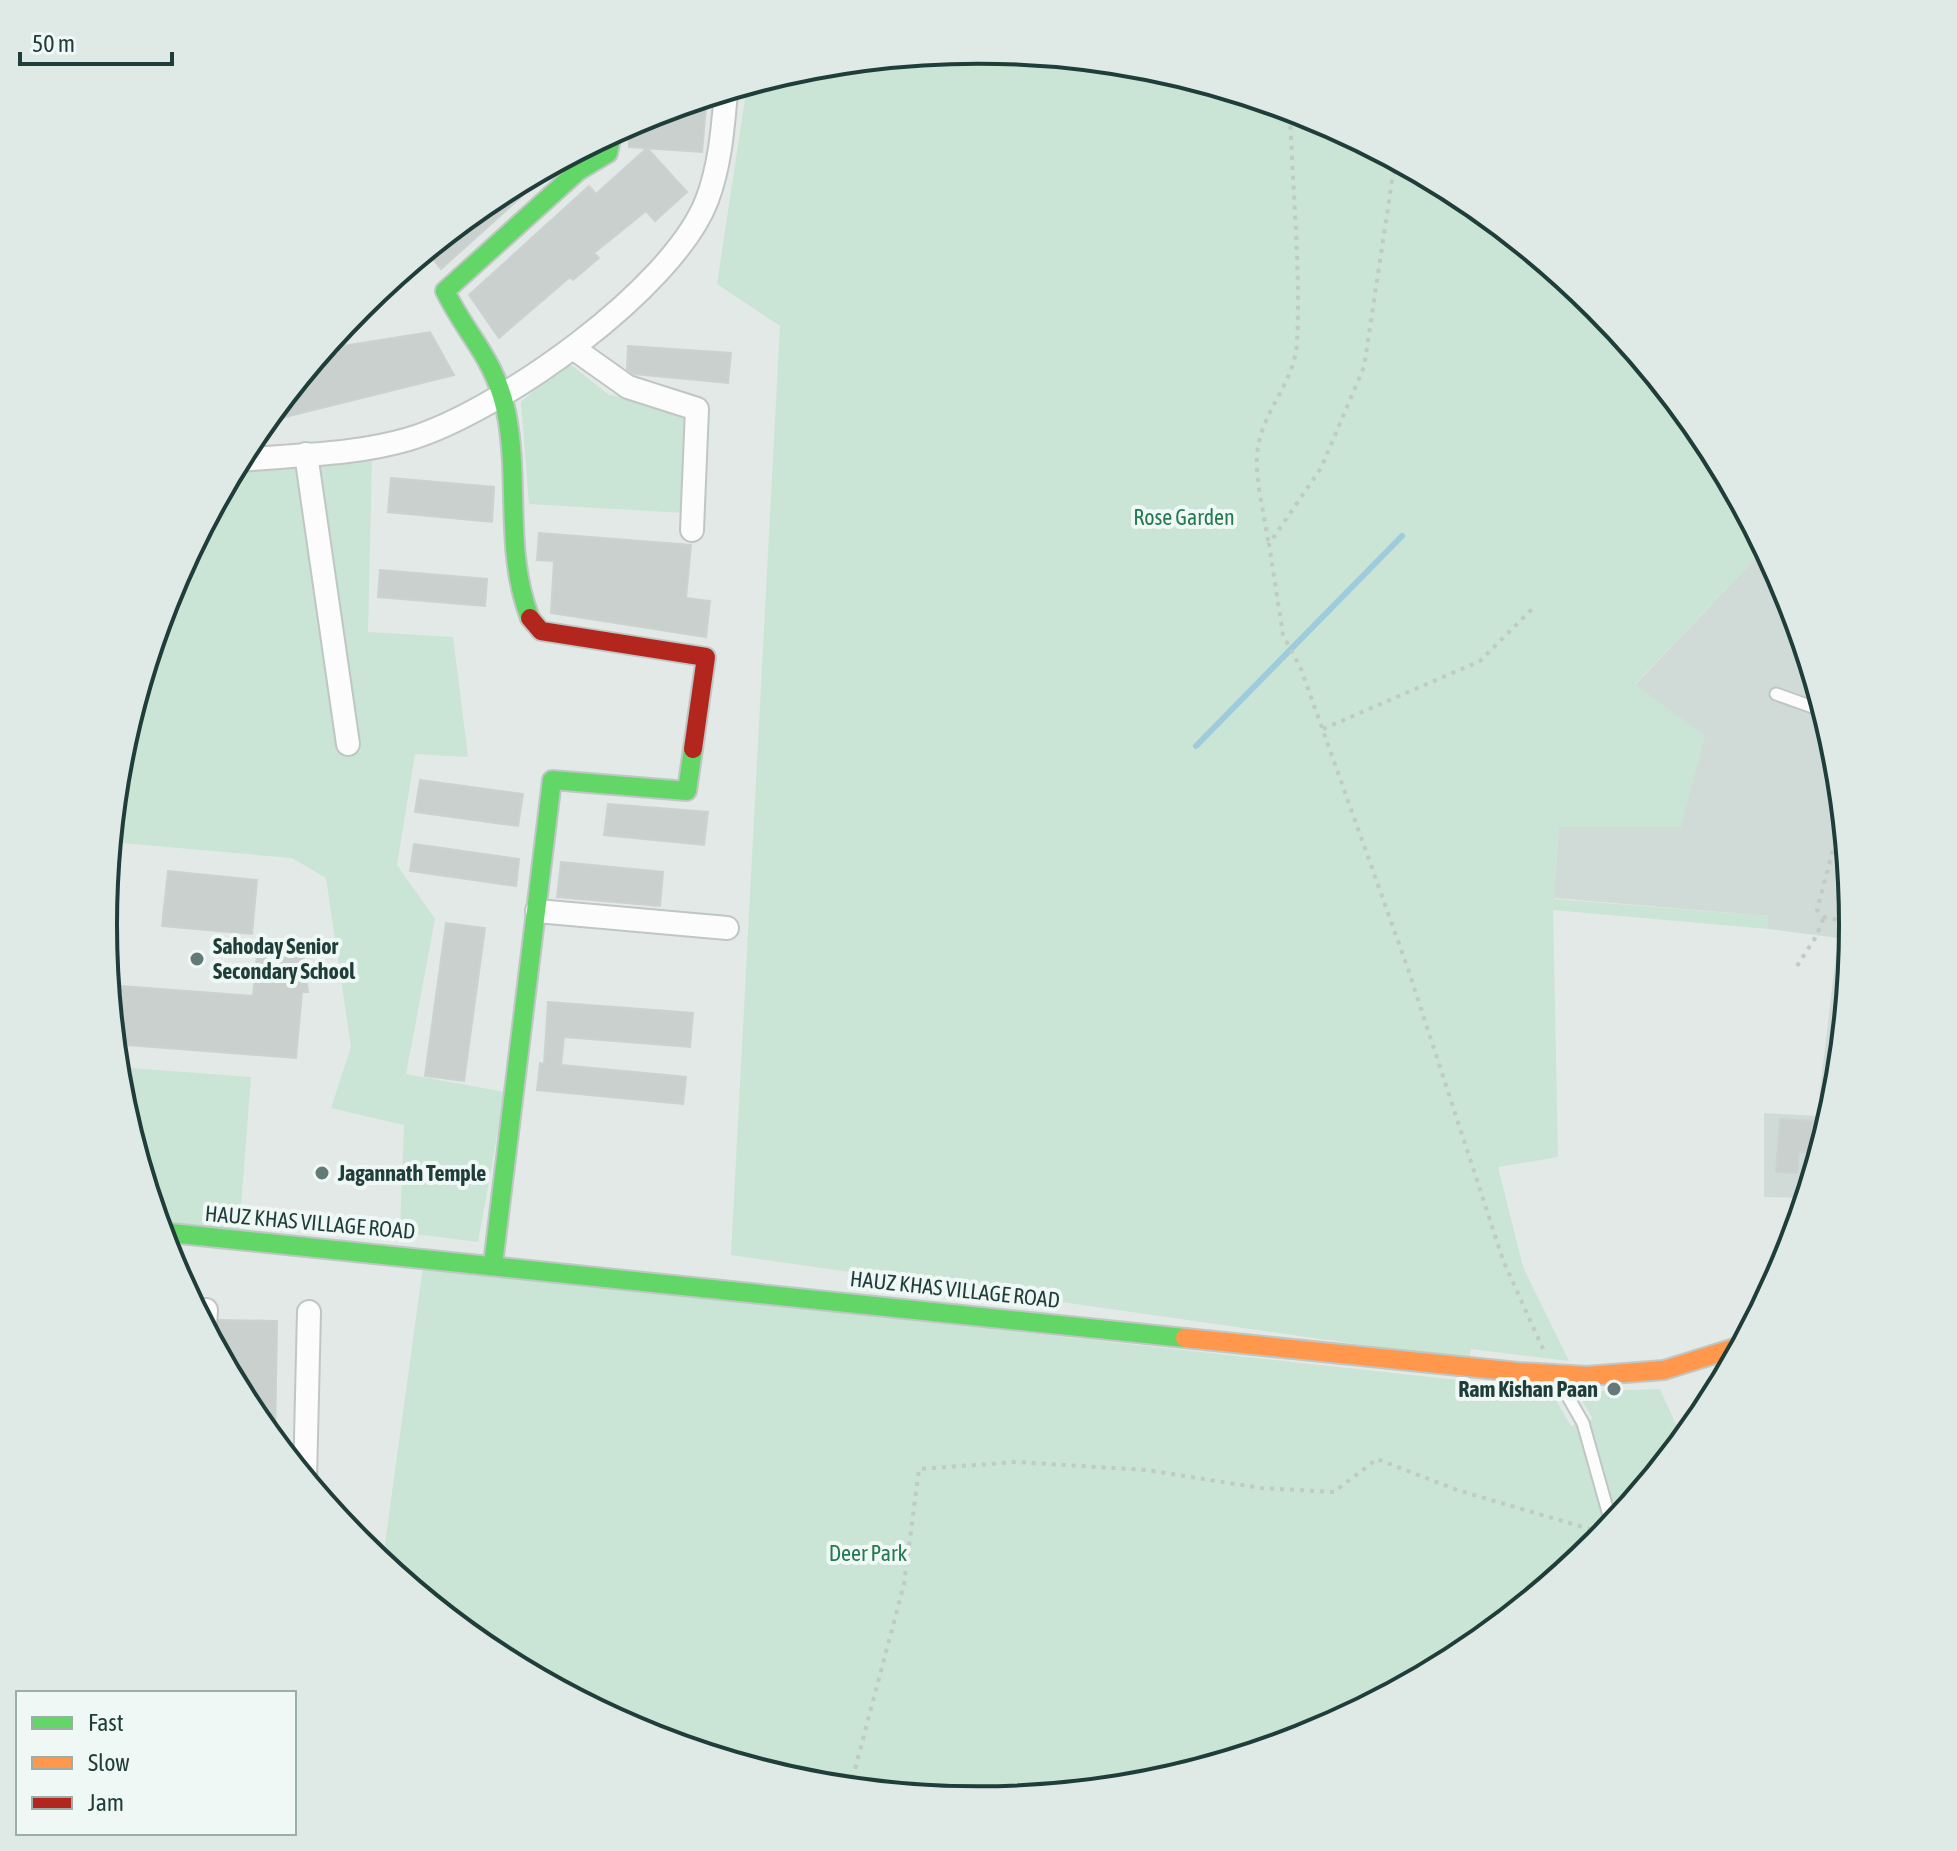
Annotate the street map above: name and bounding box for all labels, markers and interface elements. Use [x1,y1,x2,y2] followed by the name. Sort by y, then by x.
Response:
[20,16,172,66] scale bar
[32,30,75,57] text: 50 m
[1133,504,1235,530] park label: Rose Garden
[213,933,356,984] place label: Sahoday Senior Secondary School
[188,950,206,968] marker: Sahoday Senior Secondary School
[337,1160,486,1186] place label: Jagannath Temple
[313,1164,331,1182] marker: Jagannath Temple
[204,1200,416,1244] street label: HAUZ KHAS VILLAGE ROAD
[849,1265,1061,1313] street label: HAUZ KHAS VILLAGE ROAD
[1458,1376,1598,1402] place label: Ram Kishan Paan
[1605,1380,1623,1398] marker: Ram Kishan Paan
[829,1540,908,1566] park label: Deer Park
[16,1691,296,1835] legend
[88,1709,124,1736] text: Fast
[88,1749,130,1776] text: Slow
[88,1789,124,1816] text: Jam

